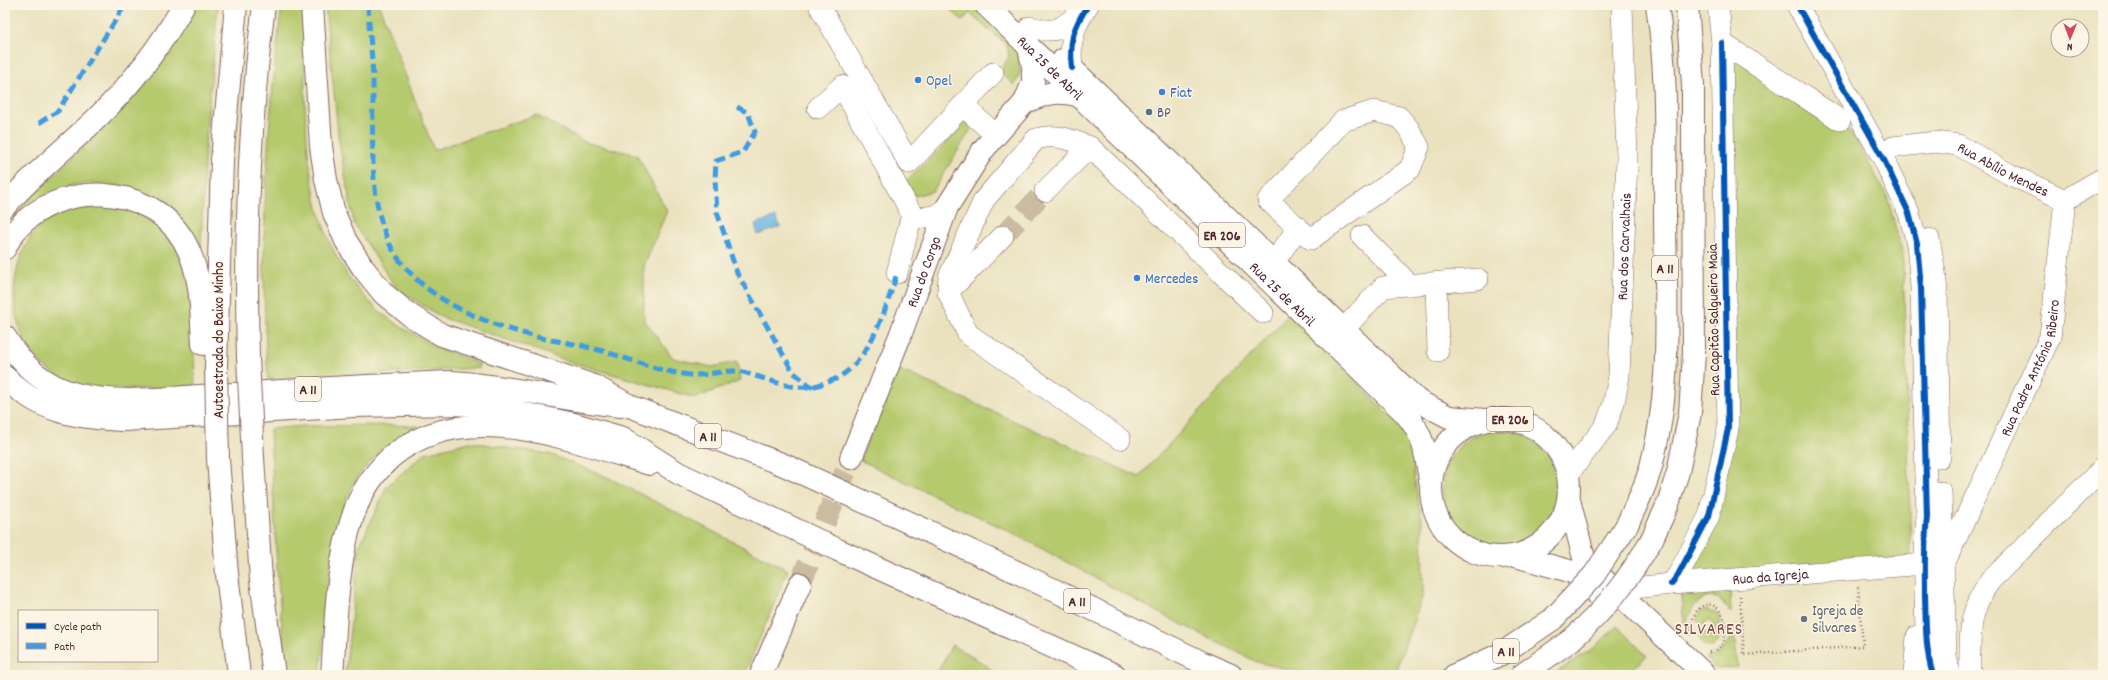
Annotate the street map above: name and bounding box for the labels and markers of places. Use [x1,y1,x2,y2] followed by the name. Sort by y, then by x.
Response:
[926,71,952,93] place label: Opel
[913,75,923,85] marker: Opel
[1170,83,1192,105] place label: Fiat
[1157,87,1167,97] marker: Fiat
[1157,103,1171,125] place label: BP
[1144,107,1154,117] marker: BP
[1145,269,1199,291] place label: Mercedes
[1132,273,1142,283] marker: Mercedes
[1812,601,1864,640] place label: Igreja de Silvares
[1799,614,1809,624] marker: Igreja de Silvares

